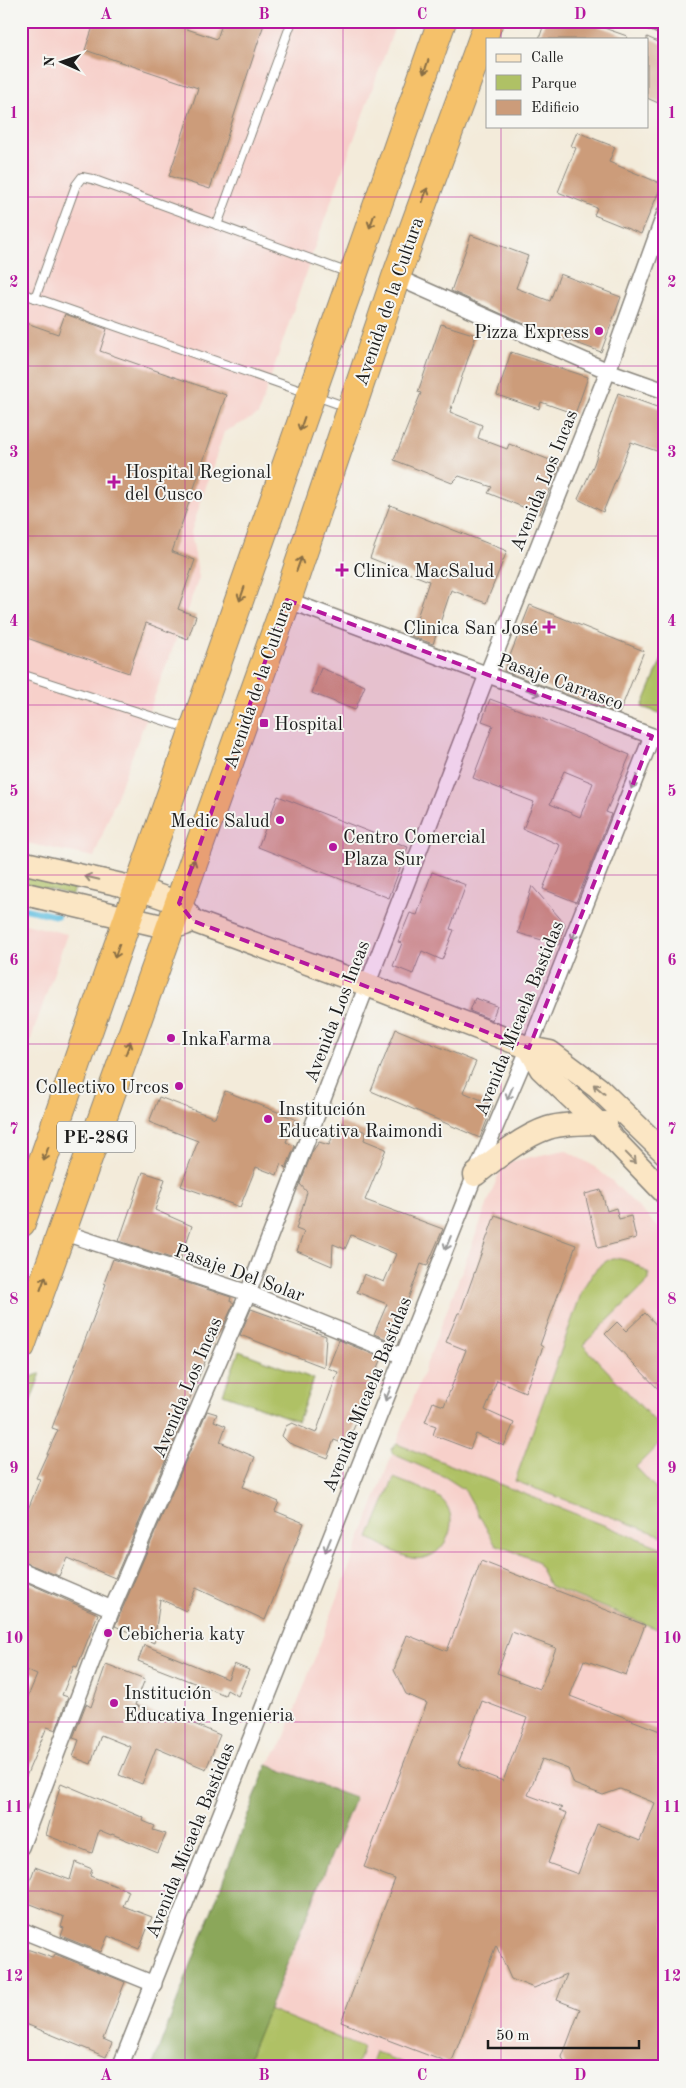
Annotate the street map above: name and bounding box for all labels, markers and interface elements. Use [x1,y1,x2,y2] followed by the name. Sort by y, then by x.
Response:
[100,7,112,23] text: A
[258,7,270,23] text: B
[417,7,427,23] text: C
[574,7,586,23] text: D
[38,38,88,88] north arrow
[486,38,648,128] legend
[531,51,564,66] text: Calle
[43,56,57,67] text: N
[421,59,430,75] one-way arrow
[531,77,577,92] text: Parque
[531,101,579,116] text: Edificio
[9,106,19,122] text: 1
[667,106,677,122] text: 1
[421,188,430,203] one-way arrow
[367,212,377,228] one-way arrow
[353,214,428,389] street label: Avenida de la Cultura
[9,275,19,291] text: 2
[667,275,677,291] text: 2
[474,324,589,343] place label: Pizza Express
[593,325,605,337] marker: Pizza Express
[508,408,582,554] street label: Avenida Los Incas
[297,415,306,431] one-way arrow
[9,445,19,461] text: 3
[667,445,677,461] text: 3
[125,464,271,505] place label: Hospital Regional del Cusco
[107,475,121,489] marker: Hospital Regional del Cusco
[295,557,304,572] one-way arrow
[335,563,349,577] marker: Clinica MacSalud
[353,563,494,582] place label: Clinica MacSalud
[237,585,246,601] one-way arrow
[222,597,297,772] street label: Avenida de la Cultura
[9,614,19,630] text: 4
[667,614,677,630] text: 4
[403,620,538,639] place label: Clinica San José
[542,620,556,634] marker: Clinica San José
[495,652,626,715] street label: Pasaje Carrasco
[524,688,540,697] one-way arrow
[274,716,343,735] place label: Hospital
[258,717,270,729] marker: Hospital
[629,774,639,789] one-way arrow
[9,784,19,800] text: 5
[667,784,677,800] text: 5
[170,813,270,832] place label: Medic Salud
[274,814,286,826] marker: Medic Salud
[343,829,486,870] place label: Centro Comercial Plaza Sur
[327,841,339,853] marker: Centro Comercial Plaza Sur
[188,859,197,874] one-way arrow
[84,873,100,882] one-way arrow
[472,919,568,1119] street label: Avenida Micaela Bastidas
[569,925,579,940] one-way arrow
[302,938,374,1086] street label: Avenida Los Incas
[112,943,121,958] one-way arrow
[9,953,19,969] text: 6
[667,953,677,969] text: 6
[181,1031,272,1050] place label: InkaFarma
[165,1032,177,1044] marker: InkaFarma
[124,1041,133,1056] one-way arrow
[35,1079,169,1098] place label: Collectivo Urcos
[173,1080,185,1092] marker: Collectivo Urcos
[593,1084,606,1095] one-way arrow
[505,1085,514,1100] one-way arrow
[278,1101,443,1142] place label: Institución Educativa Raimondi
[262,1113,274,1125] marker: Institución Educativa Raimondi
[9,1122,19,1138] text: 7
[57,1122,135,1152] road number: PE-28G
[667,1122,677,1138] text: 7
[41,1146,50,1161] one-way arrow
[625,1152,637,1164] one-way arrow
[443,1235,452,1250] one-way arrow
[172,1242,307,1307] street label: Pasaje Del Solar
[39,1276,49,1292] one-way arrow
[9,1292,19,1308] text: 8
[667,1292,677,1308] text: 8
[320,1295,416,1495] street label: Avenida Micaela Bastidas
[150,1315,226,1461] street label: Avenida Los Incas
[383,1386,392,1401] one-way arrow
[9,1461,19,1477] text: 9
[667,1461,677,1477] text: 9
[322,1537,332,1552] one-way arrow
[118,1626,245,1645] place label: Cebicheria katy
[102,1627,114,1639] marker: Cebicheria katy
[5,1631,23,1647] text: 10
[663,1631,681,1647] text: 10
[124,1685,295,1726] place label: Institución Educativa Ingenieria
[108,1697,120,1709] marker: Institución Educativa Ingenieria
[143,1741,239,1941] street label: Avenida Micaela Bastidas
[5,1800,23,1816] text: 11
[663,1800,681,1816] text: 11
[5,1969,23,1985] text: 12
[663,1969,681,1985] text: 12
[488,2018,640,2050] scale bar
[496,2029,530,2044] text: 50 m
[100,2068,112,2084] text: A
[258,2068,270,2084] text: B
[417,2068,427,2084] text: C
[574,2068,586,2084] text: D

